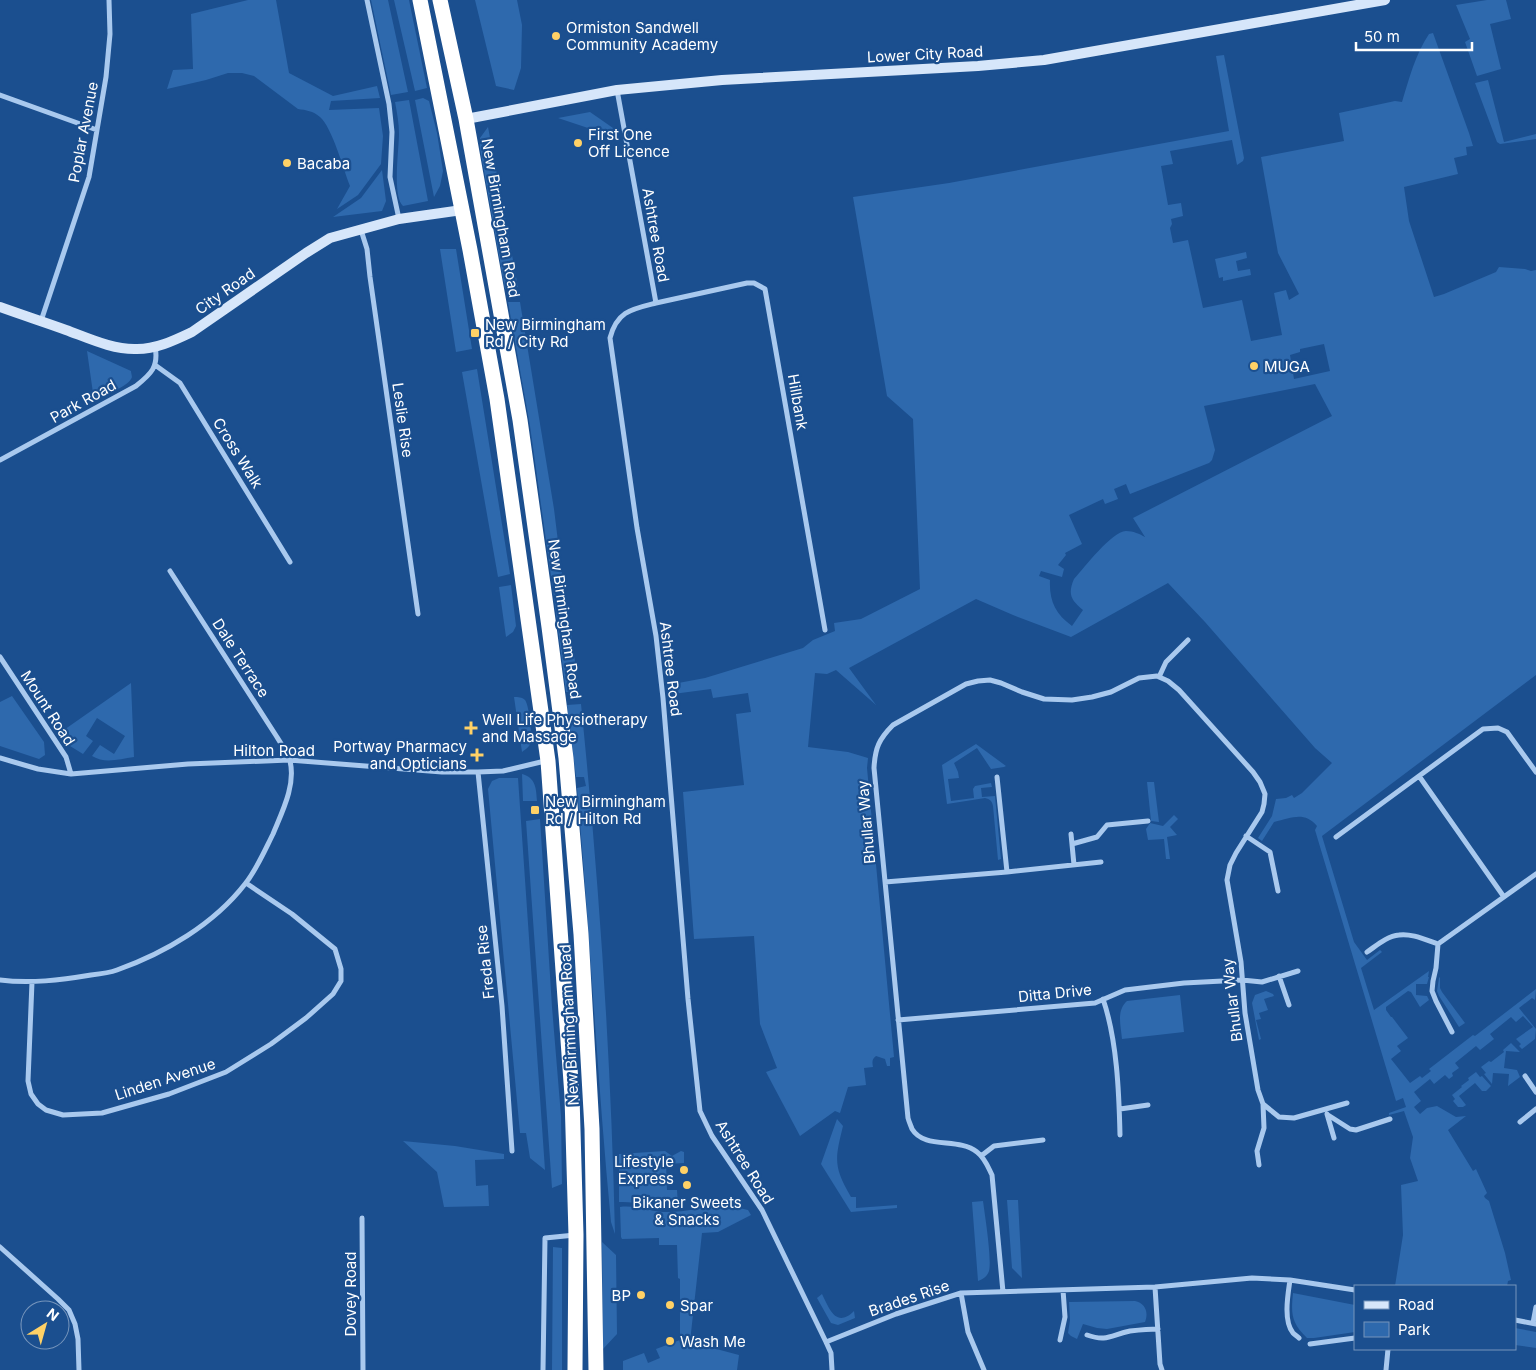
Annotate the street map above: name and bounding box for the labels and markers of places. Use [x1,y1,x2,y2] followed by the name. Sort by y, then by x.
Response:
[566,18,719,54] place label: Ormiston Sandwell Community Academy
[550,30,562,42] marker: Ormiston Sandwell Community Academy
[588,125,670,161] place label: First One Off Licence
[572,137,584,149] marker: First One Off Licence
[297,154,350,173] place label: Bacaba
[281,157,293,169] marker: Bacaba
[485,315,606,351] place label: New Birmingham Rd / City Rd
[469,327,481,339] marker: New Birmingham Rd / City Rd
[1264,357,1310,376] place label: MUGA
[1248,360,1260,372] marker: MUGA
[482,710,648,746] place label: Well Life Physiotherapy and Massage
[464,721,478,735] marker: Well Life Physiotherapy and Massage
[333,737,468,773] place label: Portway Pharmacy and Opticians
[471,749,483,761] marker: Portway Pharmacy and Opticians
[545,792,666,828] place label: New Birmingham Rd / Hilton Rd
[529,804,541,816] marker: New Birmingham Rd / Hilton Rd
[614,1152,674,1188] place label: Lifestyle Express
[678,1164,690,1176] marker: Lifestyle Express
[681,1179,693,1191] marker: Bikaner Sweets & Snacks
[632,1193,742,1229] place label: Bikaner Sweets & Snacks
[612,1286,631,1305] place label: BP
[635,1289,647,1301] marker: BP
[680,1296,713,1315] place label: Spar
[664,1299,676,1311] marker: Spar
[680,1332,746,1351] place label: Wash Me
[664,1335,676,1347] marker: Wash Me

